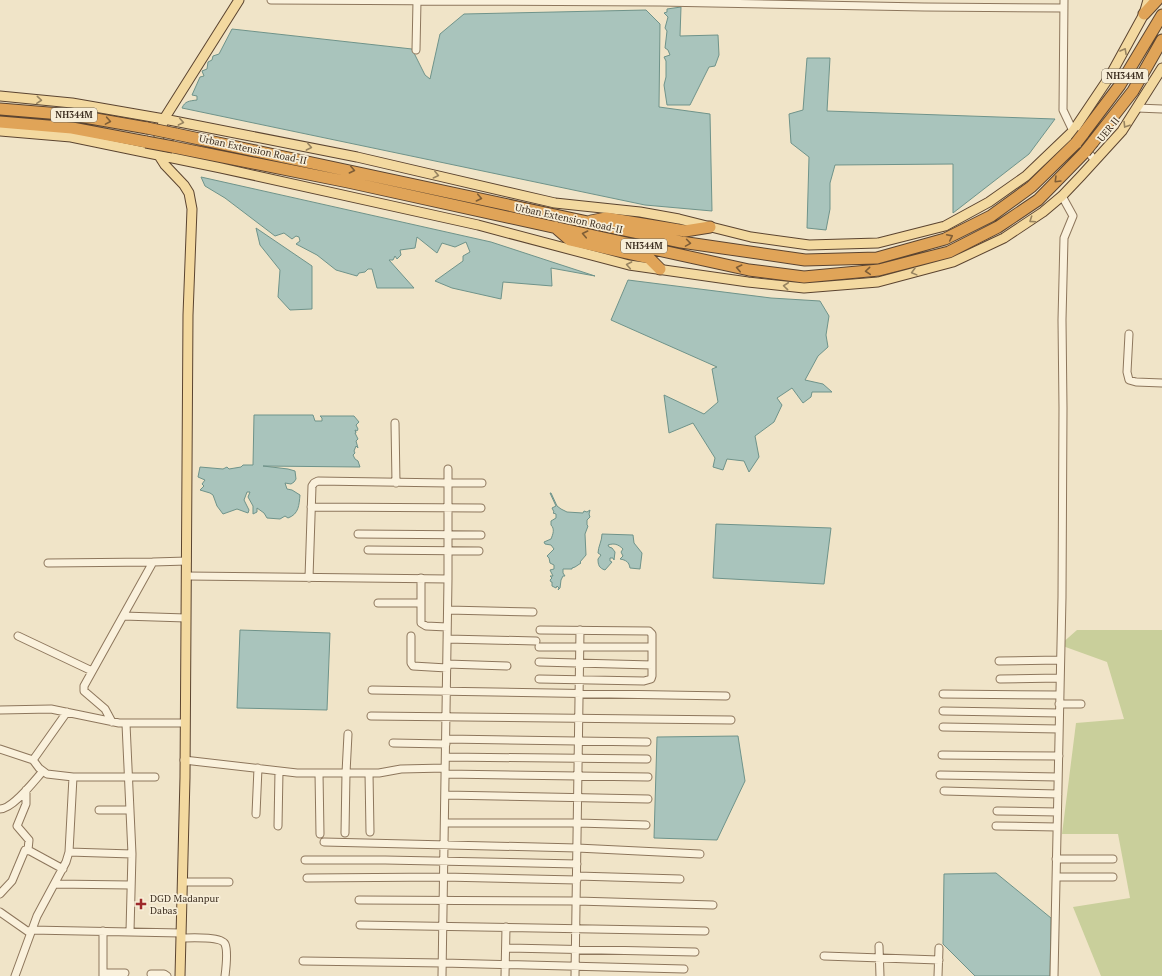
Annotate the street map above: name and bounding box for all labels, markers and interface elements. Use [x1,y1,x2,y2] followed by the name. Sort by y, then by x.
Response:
[1119,48,1126,55] one-way arrow
[1102,69,1148,83] road number: NH344M
[36,95,42,104] one-way arrow
[51,108,97,122] road number: NH344M
[1094,114,1123,144] street label: UER II
[105,116,111,125] one-way arrow
[178,117,184,126] one-way arrow
[1124,121,1131,128] one-way arrow
[198,132,308,167] street label: Urban Extension Road-II
[305,143,312,151] one-way arrow
[348,166,355,174] one-way arrow
[432,170,439,179] one-way arrow
[1054,175,1062,183] one-way arrow
[475,194,482,202] one-way arrow
[514,201,624,236] street label: Urban Extension Road-II
[1029,215,1036,223] one-way arrow
[582,230,588,238] one-way arrow
[946,234,953,242] one-way arrow
[685,238,691,246] one-way arrow
[621,239,667,253] road number: NH344M
[626,261,632,269] one-way arrow
[736,264,742,272] one-way arrow
[865,266,871,275] one-way arrow
[911,268,917,276] one-way arrow
[783,282,789,291] one-way arrow
[150,892,219,917] place label: DGD Madanpur Dabas
[135,898,147,910] marker: DGD Madanpur Dabas

